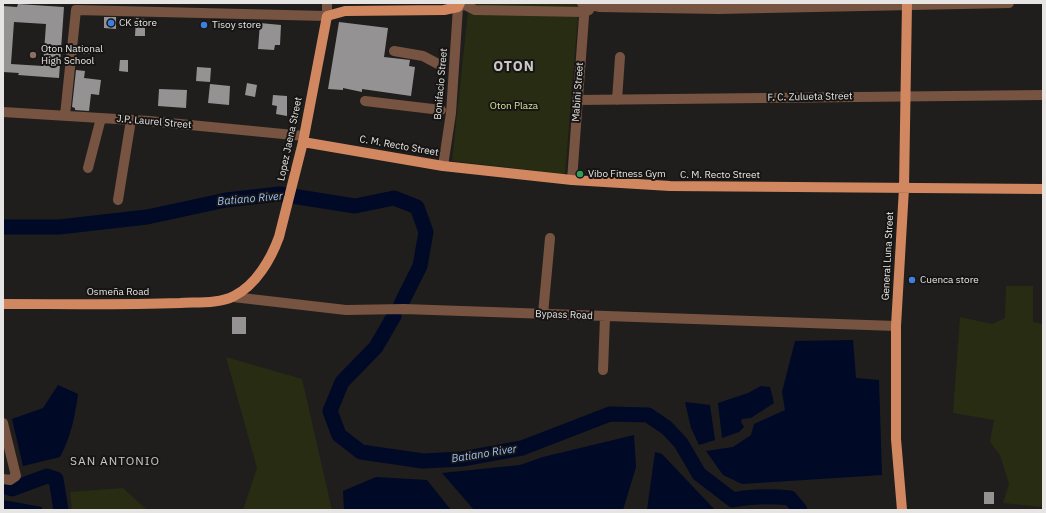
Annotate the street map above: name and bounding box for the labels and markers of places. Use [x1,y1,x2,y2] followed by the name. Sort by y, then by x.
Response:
[119,17,157,29] place label: CK store
[106,18,116,28] marker: CK store
[212,19,261,31] place label: Tisoy store
[199,20,209,30] marker: Tisoy store
[41,43,103,66] place label: Oton National High School
[28,50,38,60] marker: Oton National High School
[588,168,666,180] place label: Vibo Fitness Gym
[575,169,585,179] marker: Vibo Fitness Gym
[920,274,979,286] place label: Cuenca store
[907,275,917,285] marker: Cuenca store

